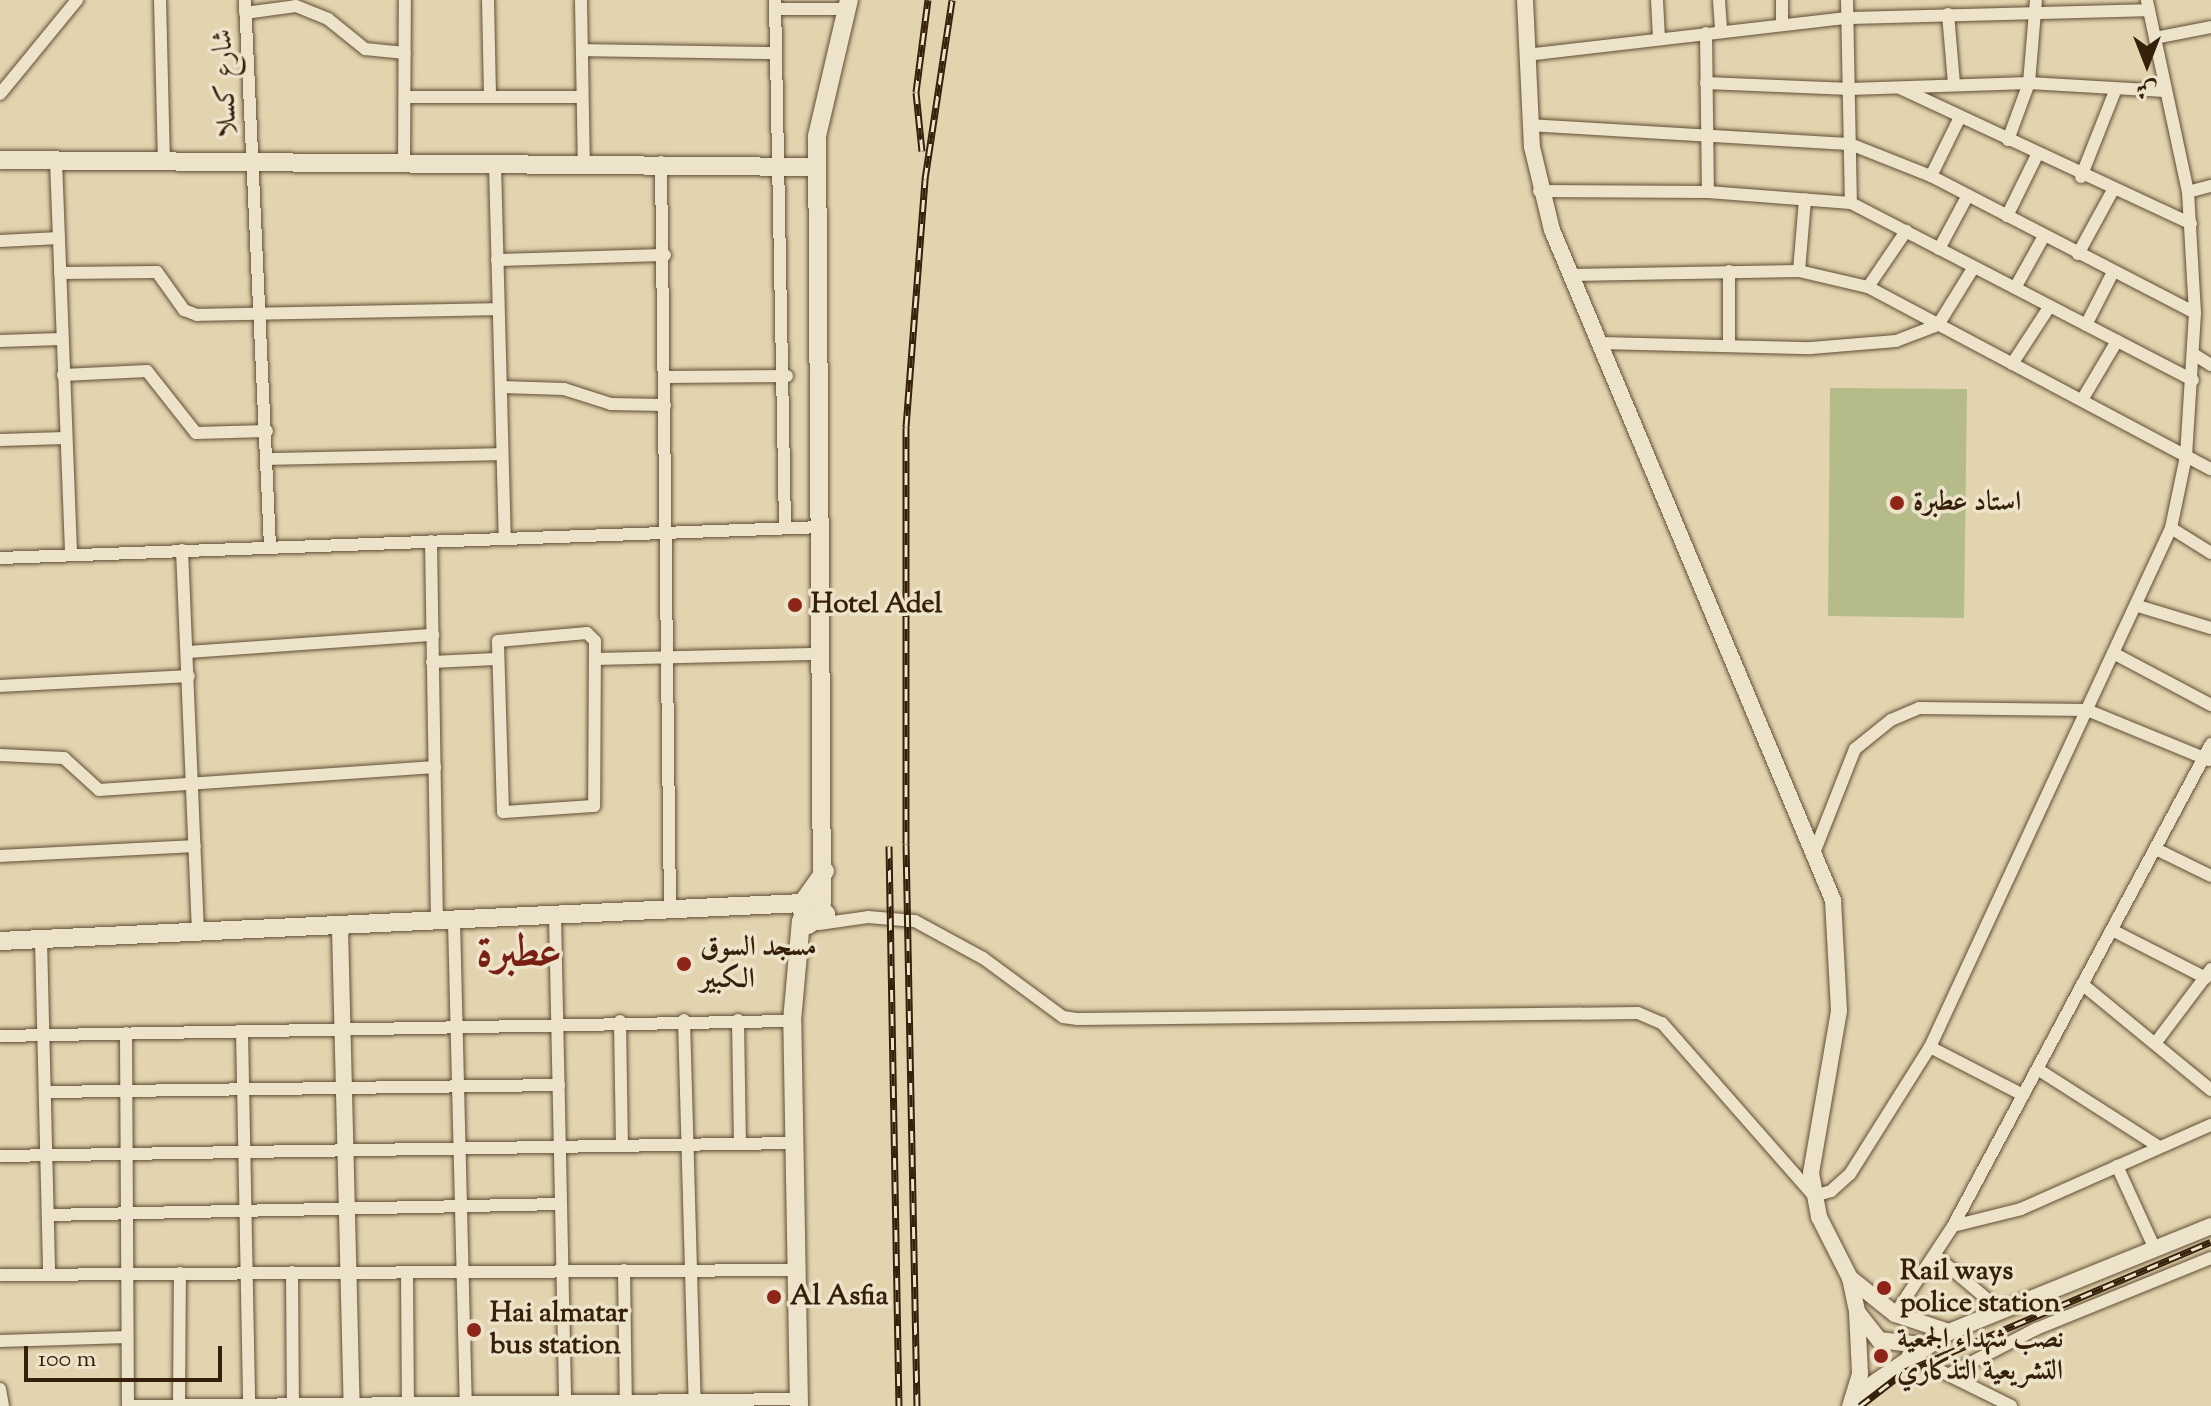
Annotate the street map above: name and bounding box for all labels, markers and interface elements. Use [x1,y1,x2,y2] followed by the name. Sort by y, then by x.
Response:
[2107,24,2187,104] north arrow
[206,28,246,138] street label: شارع كسلا
[2136,72,2158,104] text: ش
[1913,486,2021,520] place label: استاد عطبرة
[1888,494,1906,512] marker: استاد عطبرة
[811,588,942,622] place label: Hotel Adel
[786,596,804,614] marker: Hotel Adel
[476,929,562,981] district label: عطبرة
[700,931,817,997] place label: مسجد السوق الكبير
[675,955,693,973] marker: مسجد السوق الكبير
[1900,1255,2060,1321] place label: Rail ways police station
[1875,1279,1893,1297] marker: Rail ways police station
[790,1280,888,1314] place label: Al Asfia
[765,1288,783,1306] marker: Al Asfia
[490,1297,628,1363] place label: Hai almatar bus station
[465,1321,483,1339] marker: Hai almatar bus station
[1897,1323,2064,1389] place label: نصب شهداء الجمعية التشريعية التذكاري
[28,1330,226,1380] scale bar
[38,1343,96,1377] text: 100 m
[1872,1347,1890,1365] marker: نصب شهداء الجمعية التشريعية التذكاري

